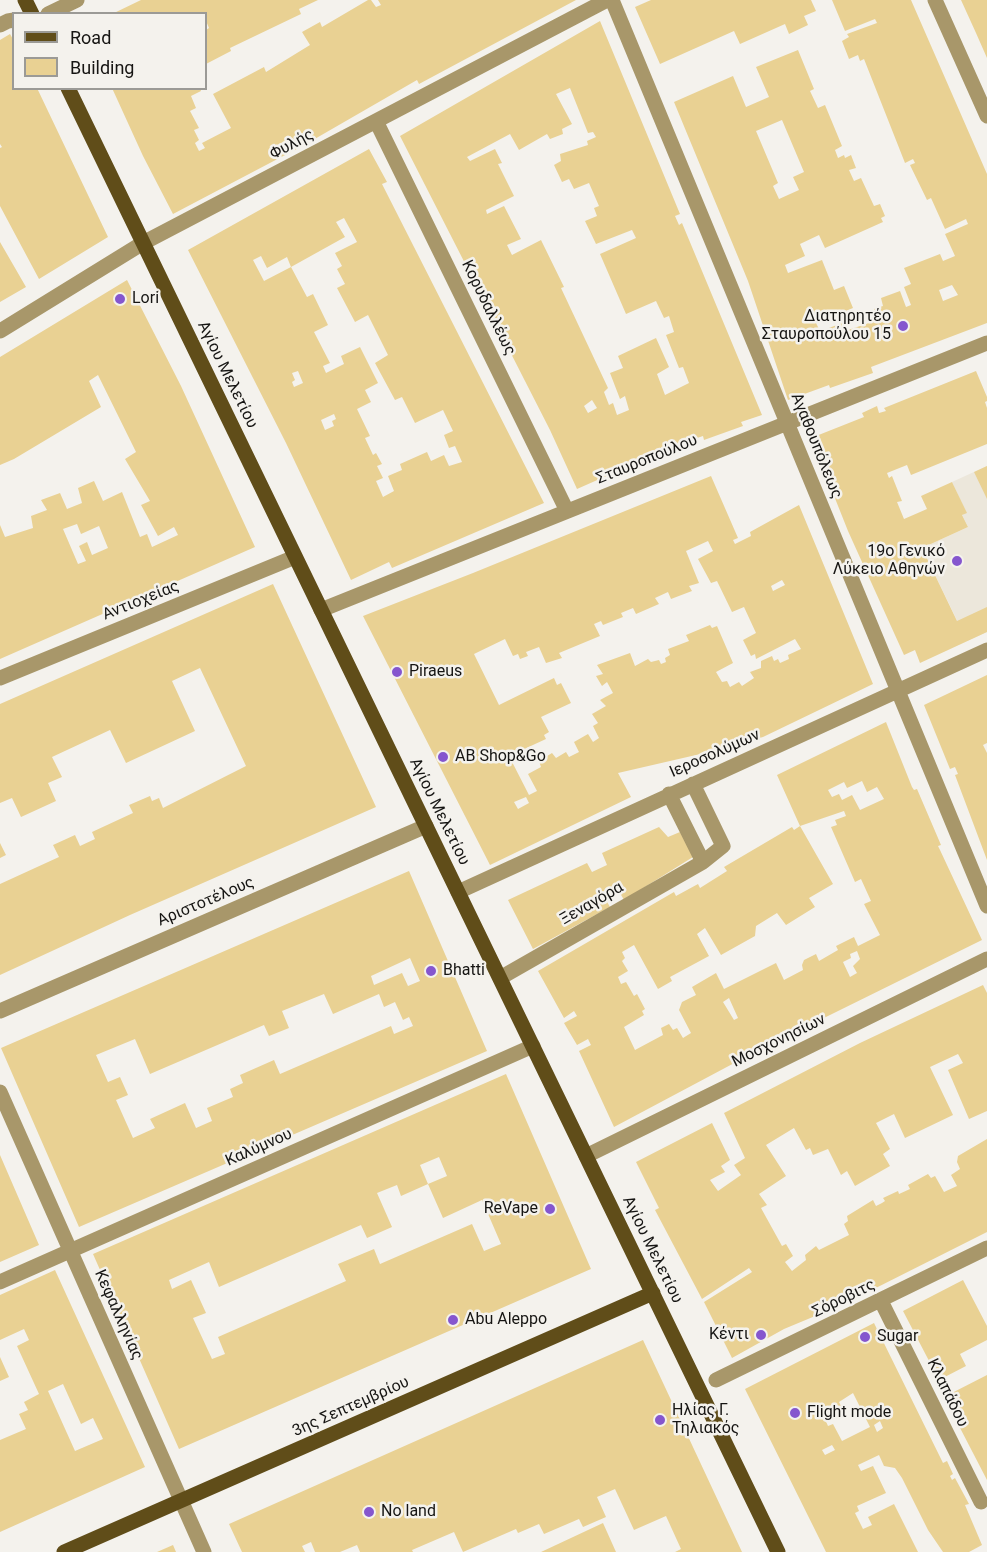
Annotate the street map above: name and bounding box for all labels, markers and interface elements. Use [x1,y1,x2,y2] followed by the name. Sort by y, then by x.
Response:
[12,12,207,90] legend
[70,27,111,48] text: Road
[70,57,134,78] text: Building
[267,126,317,164] street label: Φυλής
[457,257,519,359] street label: Κορυδαλλέως
[132,289,159,309] place label: Lori
[113,292,127,306] marker: Lori
[762,307,891,345] place label: Διατηρητέο Σταυροπούλου 15
[193,318,261,432] street label: Αγίου Μελετίου
[896,319,910,333] marker: Διατηρητέο Σταυροπούλου 15
[786,391,846,501] street label: Αγαθουπόλεως
[594,431,700,489] street label: Σταυροπούλου
[833,542,945,580] place label: 19ο Γενικό Λύκειο Αθηνών
[950,554,964,568] marker: 19ο Γενικό Λύκειο Αθηνών
[100,577,182,625] street label: Αντιοχείας
[409,662,462,682] place label: Piraeus
[390,665,404,679] marker: Piraeus
[667,726,763,782] street label: Ιεροσολύμων
[455,747,546,767] place label: ΑΒ Shop&Go
[436,750,450,764] marker: ΑΒ Shop&Go
[405,755,473,869] street label: Αγίου Μελετίου
[155,873,257,931] street label: Αριστοτέλους
[557,878,627,930] street label: Ξεναγόρα
[443,961,485,981] place label: Bhatti
[424,964,438,978] marker: Bhatti
[729,1010,829,1072] street label: Μοσχονησίων
[223,1125,295,1171] street label: Καλύμνου
[618,1193,686,1307] street label: Αγίου Μελετίου
[484,1199,538,1219] place label: ReVape
[543,1202,557,1216] marker: ReVape
[90,1267,146,1363] street label: Κεφαλληνίας
[809,1276,879,1322] street label: Σόροβιτς
[465,1310,547,1330] place label: Abu Aleppo
[446,1313,460,1327] marker: Abu Aleppo
[709,1325,749,1345] place label: Κέντι
[877,1327,918,1347] place label: Sugar
[754,1328,768,1342] marker: Κέντι
[858,1330,872,1344] marker: Sugar
[922,1356,972,1430] street label: Κλαπάδου
[290,1373,412,1441] street label: 3ης Σεπτεμβρίου
[672,1401,739,1439] place label: Ηλίας Γ. Τηλιακός
[807,1403,891,1423] place label: Flight mode
[788,1406,802,1420] marker: Flight mode
[653,1413,667,1427] marker: Ηλίας Γ. Τηλιακός
[381,1502,436,1522] place label: No land
[362,1505,376,1519] marker: No land

